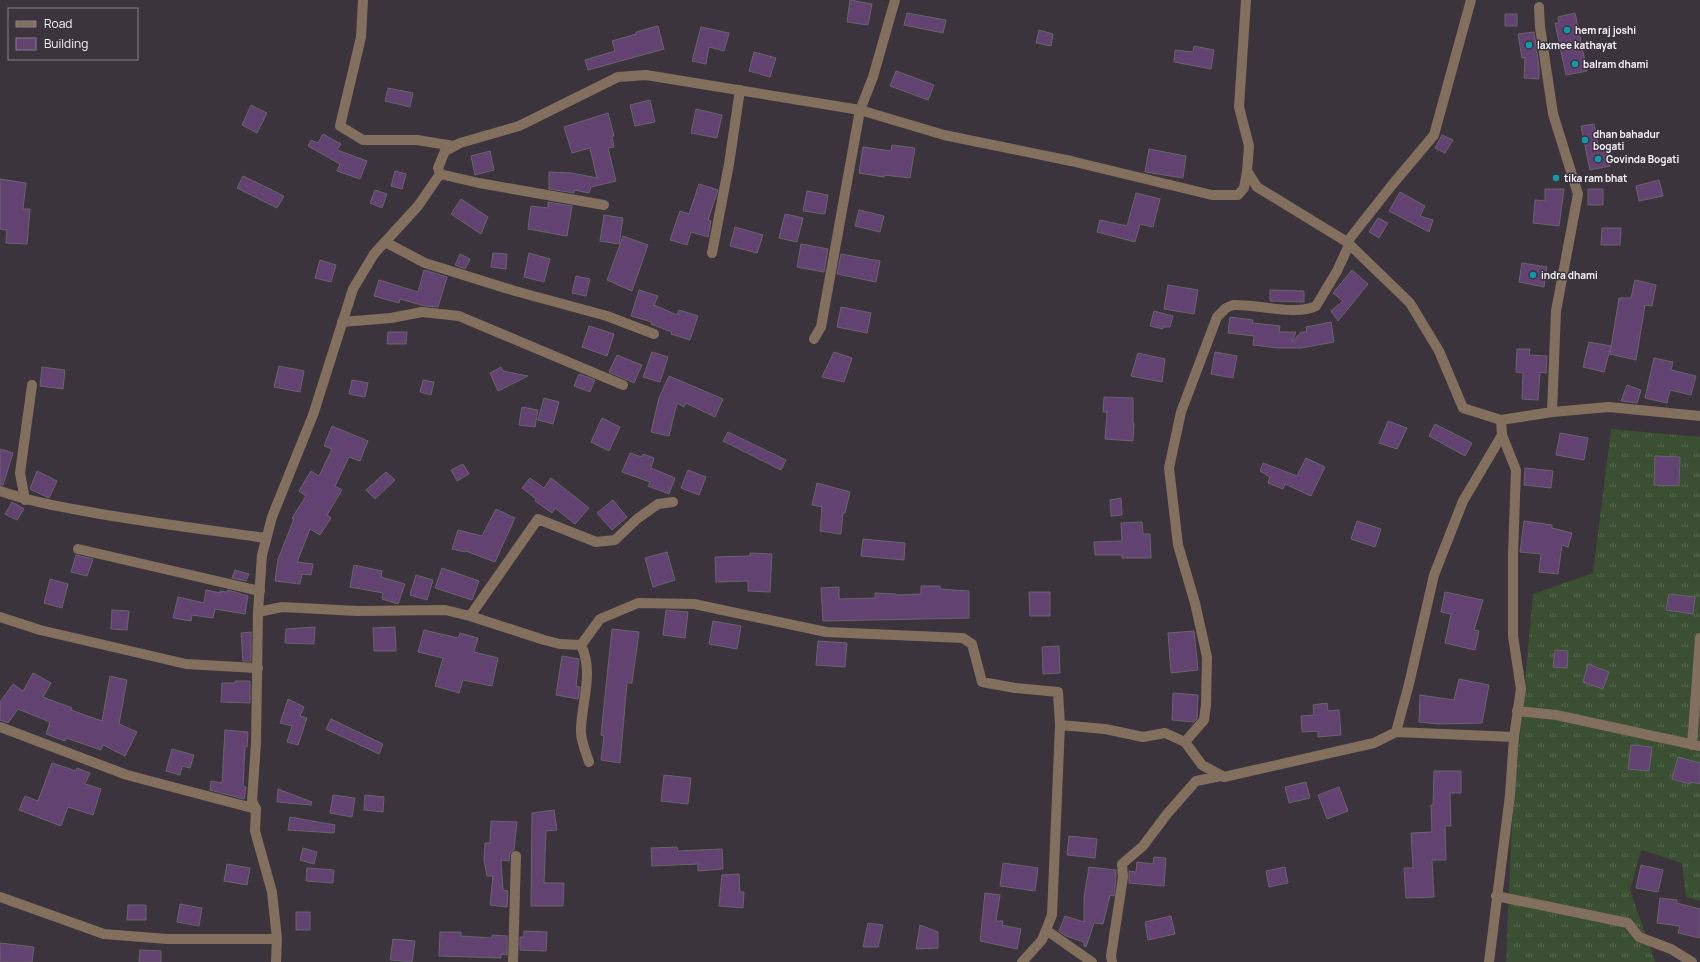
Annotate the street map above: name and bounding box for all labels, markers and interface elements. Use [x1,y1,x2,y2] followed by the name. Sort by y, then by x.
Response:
[8,8,138,60] legend
[44,15,72,32] text: Road
[1575,23,1636,37] place label: hem raj joshi
[1562,25,1572,35] marker: hem raj joshi
[44,35,88,52] text: Building
[1537,38,1617,52] place label: laxmee kathayat
[1524,40,1534,50] marker: laxmee kathayat
[1583,57,1648,71] place label: balram dhami
[1570,59,1580,69] marker: balram dhami
[1593,127,1660,153] place label: dhan bahadur bogati
[1580,135,1590,145] marker: dhan bahadur bogati
[1606,152,1679,166] place label: Govinda Bogati
[1593,154,1603,164] marker: Govinda Bogati
[1564,171,1627,185] place label: tika ram bhat
[1551,173,1561,183] marker: tika ram bhat
[1541,268,1598,282] place label: indra dhami
[1528,270,1538,280] marker: indra dhami

